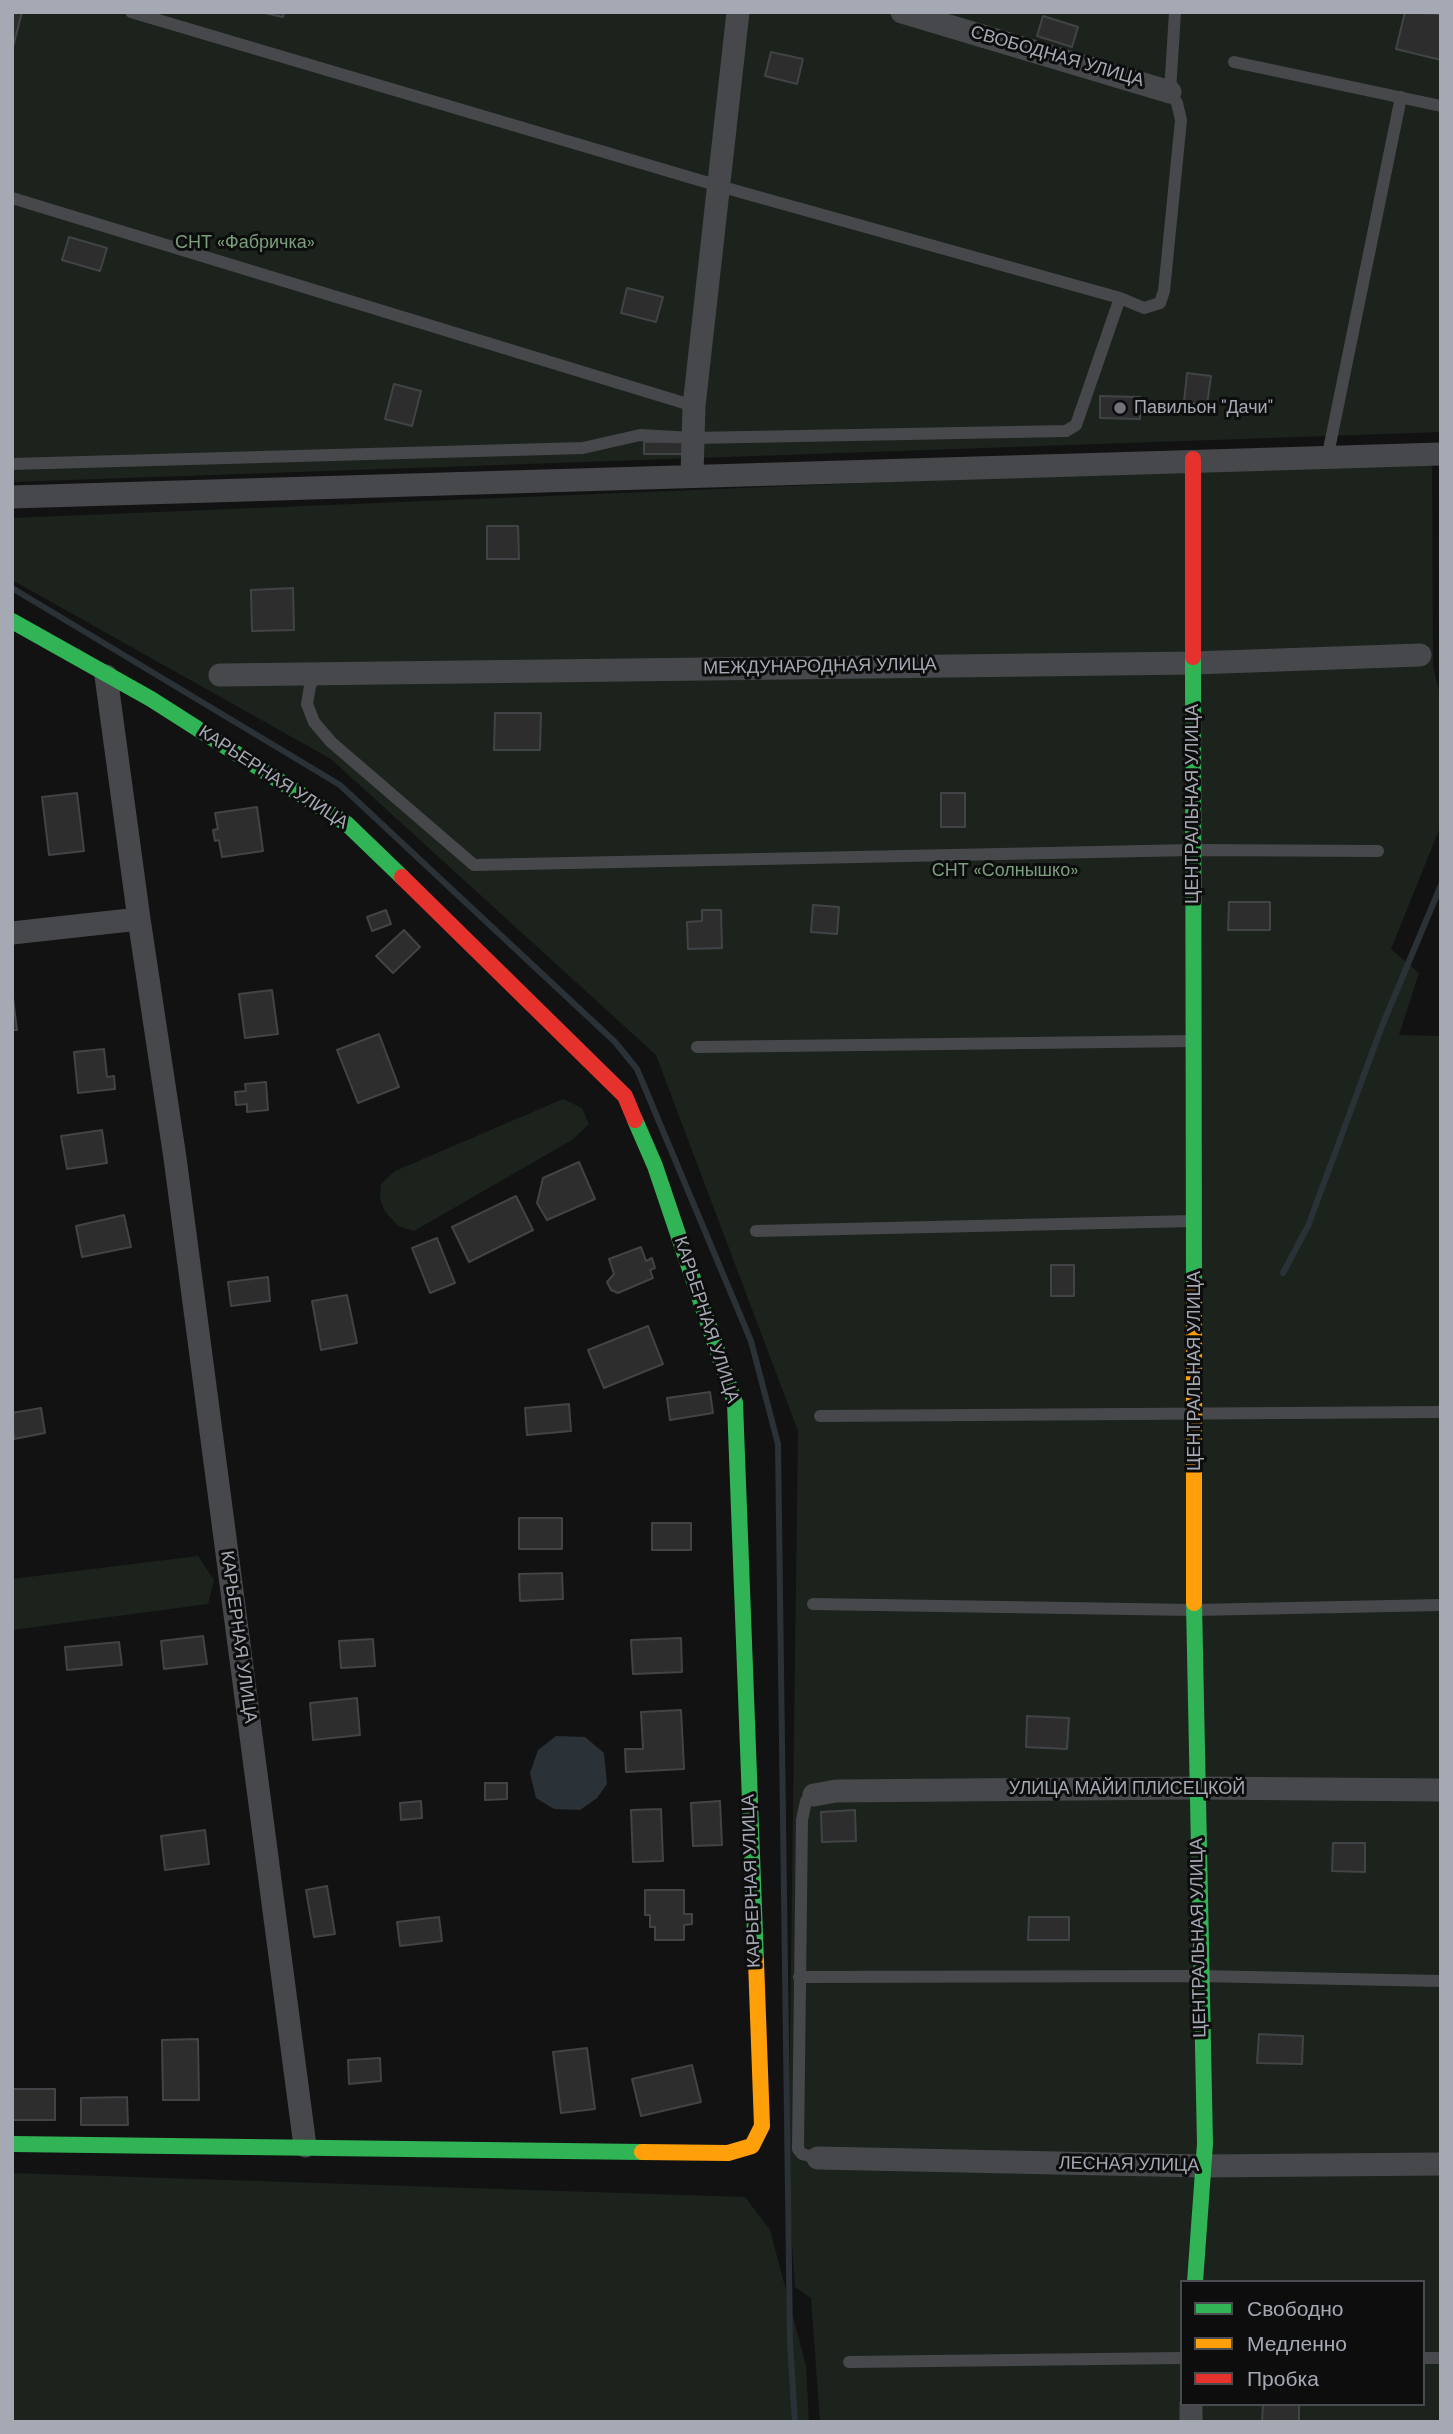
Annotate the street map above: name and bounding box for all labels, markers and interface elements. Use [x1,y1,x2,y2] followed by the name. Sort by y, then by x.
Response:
[968,22,1146,92] street label: СВОБОДНАЯ УЛИЦА
[175,232,315,254] park label: СНТ «Фабричка»
[1134,397,1273,419] place label: Павильон "Дачи"
[1112,400,1128,416] marker: Павильон "Дачи"
[703,654,937,680] street label: МЕЖДУНАРОДНАЯ УЛИЦА
[1182,704,1204,904] street label: ЦЕНТРАЛЬНАЯ УЛИЦА
[194,722,352,834] street label: КАРЬЕРНАЯ УЛИЦА
[932,860,1078,882] park label: СНТ «Солнышко»
[669,1234,743,1406] street label: КАРЬЕРНАЯ УЛИЦА
[1184,1271,1206,1471] street label: ЦЕНТРАЛЬНАЯ УЛИЦА
[215,1549,261,1725] street label: КАРЬЕРНАЯ УЛИЦА
[1009,1778,1245,1800] street label: УЛИЦА МАЙИ ПЛИСЕЦКОЙ
[738,1794,766,1968] street label: КАРЬЕРНАЯ УЛИЦА
[1186,1838,1212,2038] street label: ЦЕНТРАЛЬНАЯ УЛИЦА
[1059,2153,1199,2177] street label: ЛЕСНАЯ УЛИЦА
[1180,2280,1425,2406] legend
[1247,2295,1344,2323] text: Свободно
[1247,2330,1347,2358] text: Медленно
[1247,2365,1319,2393] text: Пробка

